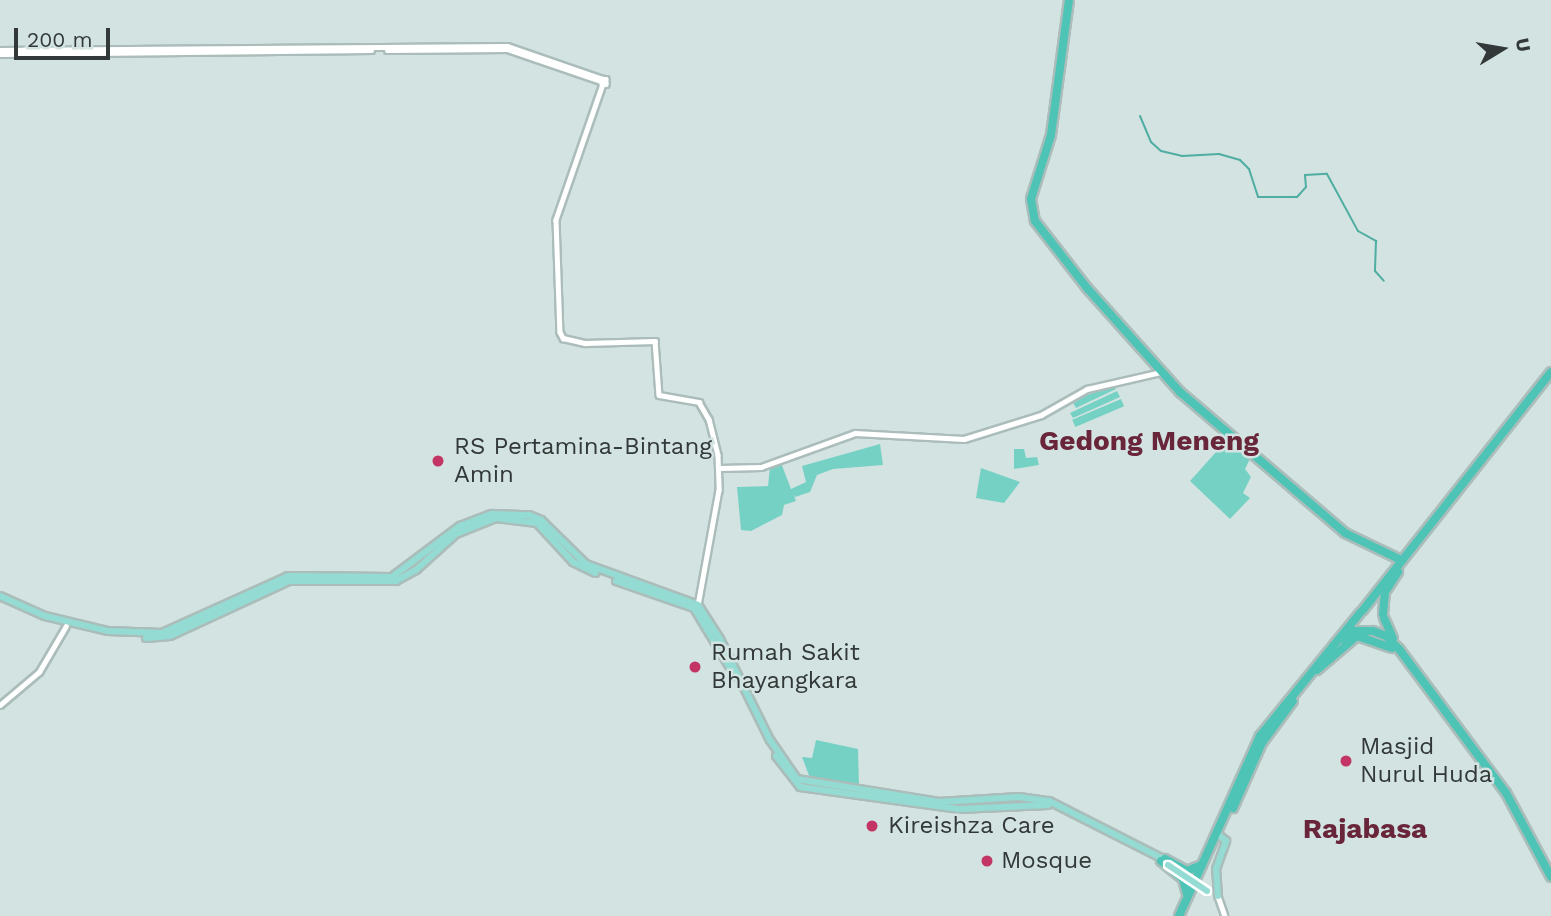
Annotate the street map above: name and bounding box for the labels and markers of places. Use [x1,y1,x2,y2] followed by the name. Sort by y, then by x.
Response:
[454,433,712,489] place label: RS Pertamina-Bintang Amin
[428,451,448,471] marker: RS Pertamina-Bintang Amin
[711,639,860,695] place label: Rumah Sakit Bhayangkara
[685,657,705,677] marker: Rumah Sakit Bhayangkara
[1360,733,1493,789] place label: Masjid Nurul Huda
[1338,753,1354,769] marker: Masjid Nurul Huda
[888,812,1055,840] place label: Kireishza Care
[862,816,882,836] marker: Kireishza Care
[1001,847,1092,875] place label: Mosque
[979,853,995,869] marker: Mosque

